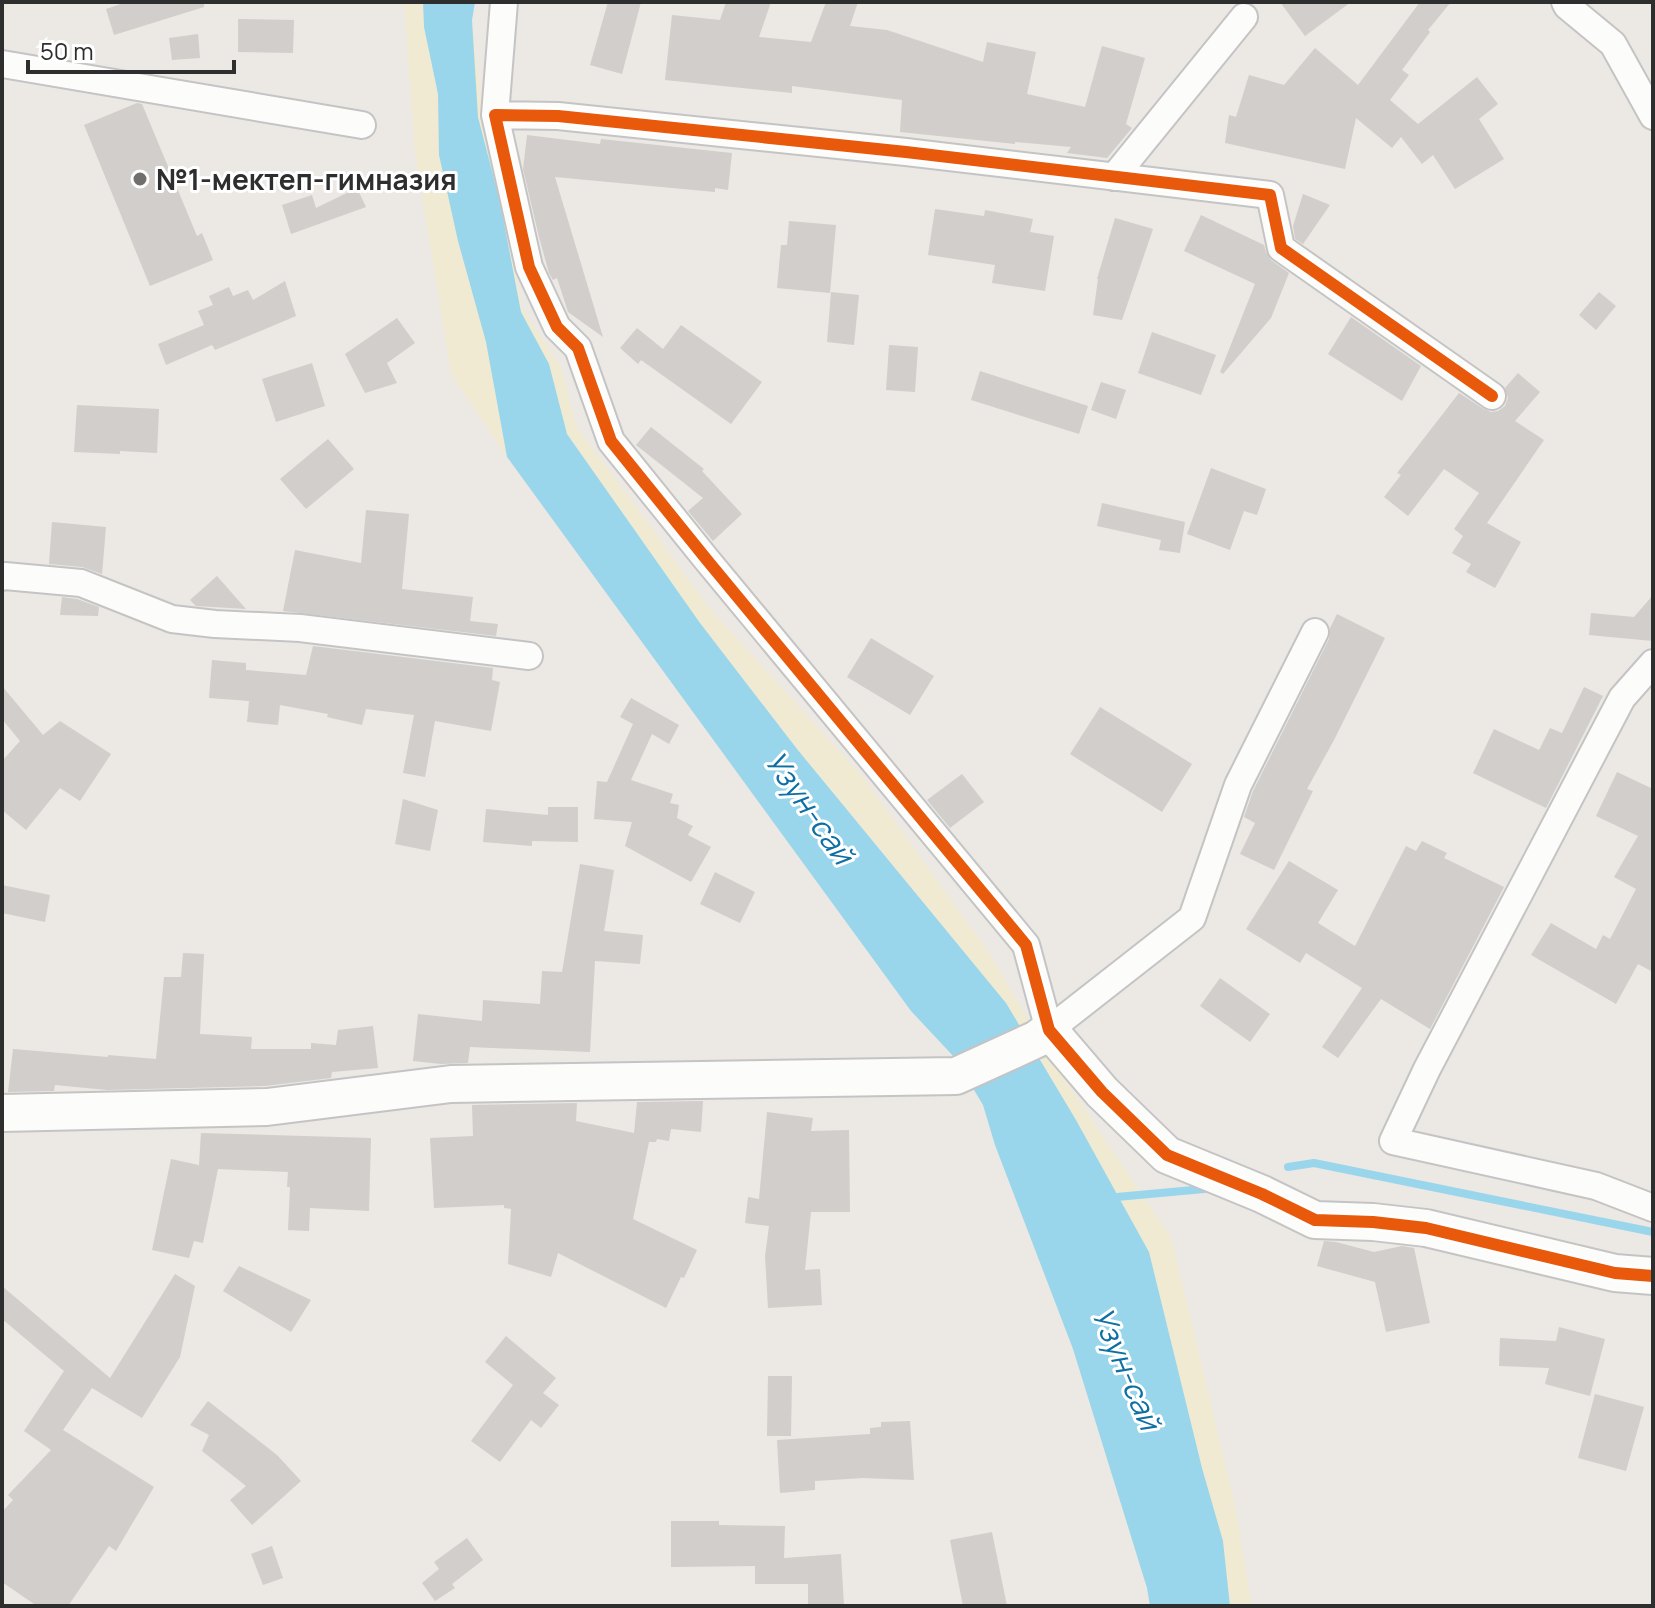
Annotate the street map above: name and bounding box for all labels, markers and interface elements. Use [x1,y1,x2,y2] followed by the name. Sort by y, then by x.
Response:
[28,24,234,74] scale bar
[40,34,94,67] text: 50 m
[156,160,457,198] place label: №1-мектеп-гимназия
[131,170,149,188] marker: №1-мектеп-гимназия
[756,742,866,874] water label: Узун-сай
[1083,1300,1172,1438] water label: Узун-сай

